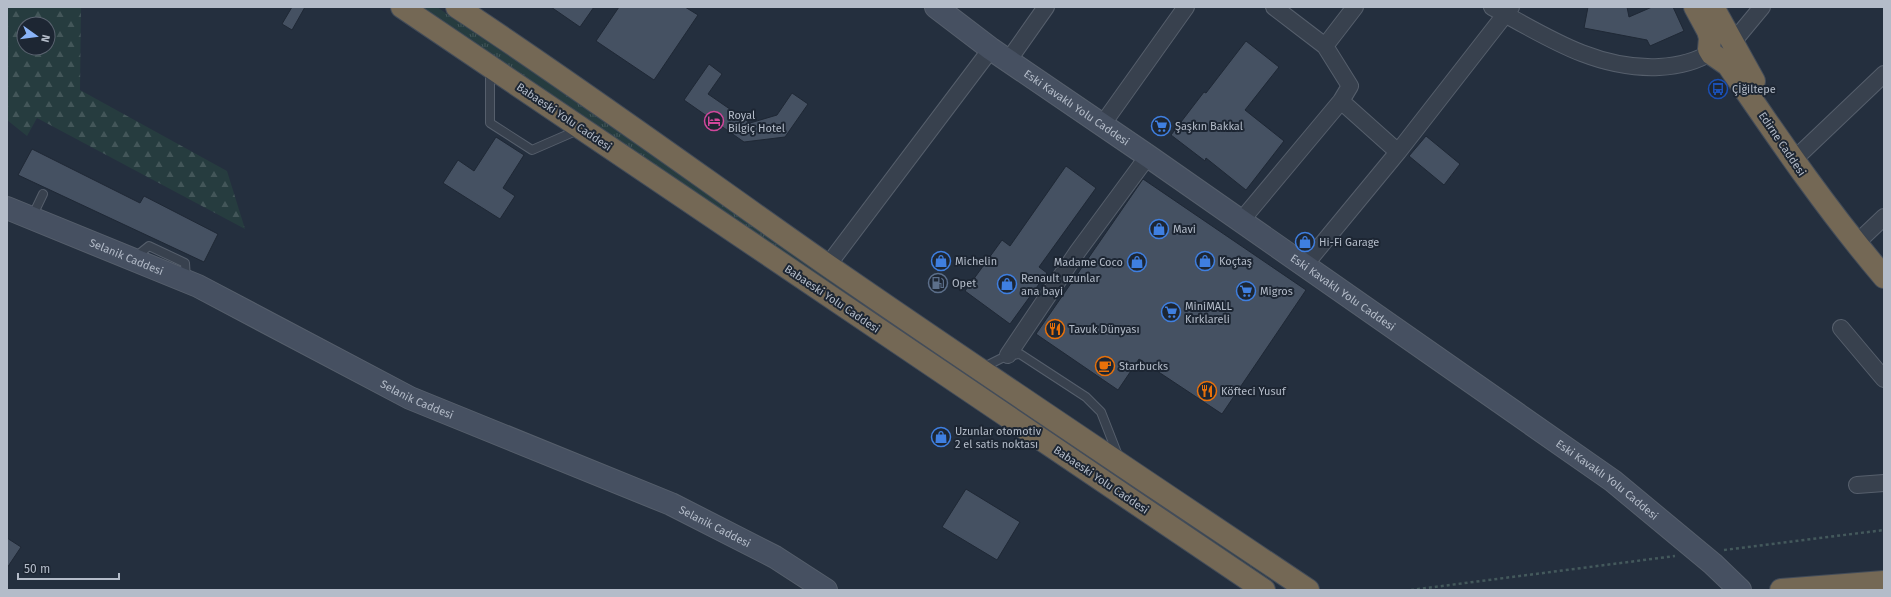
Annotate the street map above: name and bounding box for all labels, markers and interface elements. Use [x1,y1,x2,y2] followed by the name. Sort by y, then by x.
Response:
[16,16,56,56] north arrow
[38,33,52,43] text: N
[1022,67,1132,148] street label: Eski Kavaklı Yolu Caddesi
[1707,78,1729,100] bus stop icon: Çİğiltepe
[514,80,614,154] street label: Babaeski Yolu Caddesi
[1732,82,1776,96] place label: Çİğiltepe
[728,109,785,135] place label: Royal Bilgiç Hotel
[703,110,725,132] hotel icon: Royal Bilgiç Hotel
[1756,110,1808,178] street label: Edirne Caddesi
[1150,115,1172,137] supermarket icon: Şaşkın Bakkal
[1175,120,1243,133] place label: Şaşkın Bakkal
[1148,218,1170,240] shop icon: Mavi
[1173,223,1196,236] place label: Mavi
[1294,231,1316,253] shop icon: Hi-Fi Garage
[88,236,165,278] street label: Selanik Caddesi
[1319,236,1379,249] place label: Hi-Fi Garage
[930,250,952,272] shop icon: Michelin
[1194,250,1216,272] shop icon: Koçtaş
[1126,251,1148,273] shop icon: Madame Coco
[1288,251,1398,333] street label: Eski Kavaklı Yolu Caddesi
[955,255,997,268] place label: Michelin
[1219,255,1252,268] place label: Koçtaş
[1054,256,1123,269] place label: Madame Coco
[782,262,882,336] street label: Babaeski Yolu Caddesi
[927,272,949,294] fuel station icon: Opet
[1021,272,1101,298] place label: Renault uzunlar ana bayi
[996,273,1018,295] shop icon: Renault uzunlar ana bayi
[952,277,976,290] place label: Opet
[1235,280,1257,302] supermarket icon: Migros
[1260,285,1293,298] place label: Migros
[1185,300,1233,326] place label: MiniMALL Kırklareli
[1160,301,1182,323] supermarket icon: MiniMALL Kırklareli
[1044,318,1066,340] restaurant icon: Tavuk Dünyası
[1069,323,1140,336] place label: Tavuk Dünyası
[1094,355,1116,377] cafe icon: Starbucks
[1119,360,1168,373] place label: Starbucks
[378,377,455,421] street label: Selanik Caddesi
[1196,380,1218,402] restaurant icon: Köfteci Yusuf
[1221,385,1287,398] place label: Köfteci Yusuf
[955,425,1042,451] place label: Uzunlar otomotiv 2 el satis noktası
[930,426,952,448] shop icon: Uzunlar otomotiv 2 el satis noktası
[1554,437,1661,522] street label: Eski Kavaklı Yolu Caddesi
[1051,443,1151,517] street label: Babaeski Yolu Caddesi
[677,503,753,550] street label: Selanik Caddesi
[18,555,119,581] scale bar
[24,562,50,576] text: 50 m

